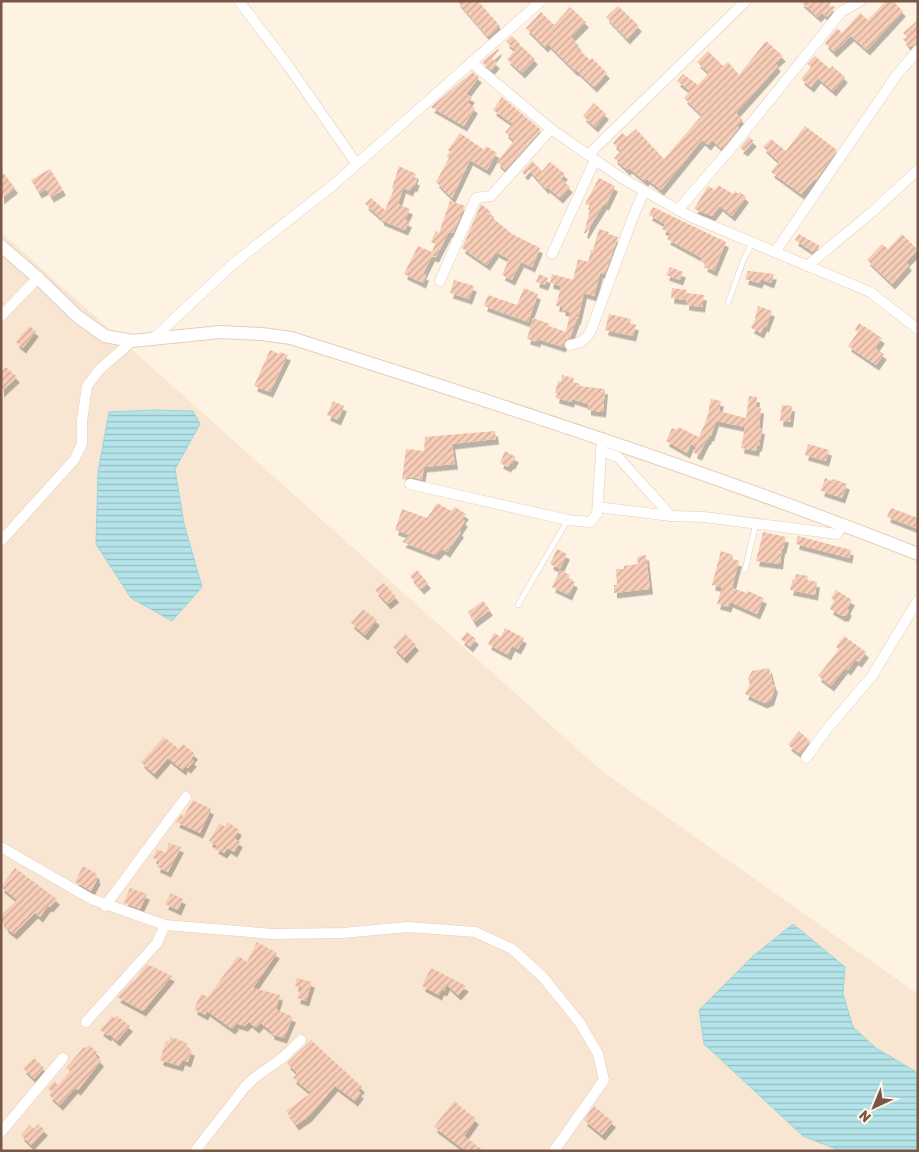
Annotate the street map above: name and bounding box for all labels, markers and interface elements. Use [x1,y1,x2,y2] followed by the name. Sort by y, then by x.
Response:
[849,1082,899,1132] north arrow
[856,1106,875,1126] text: N

